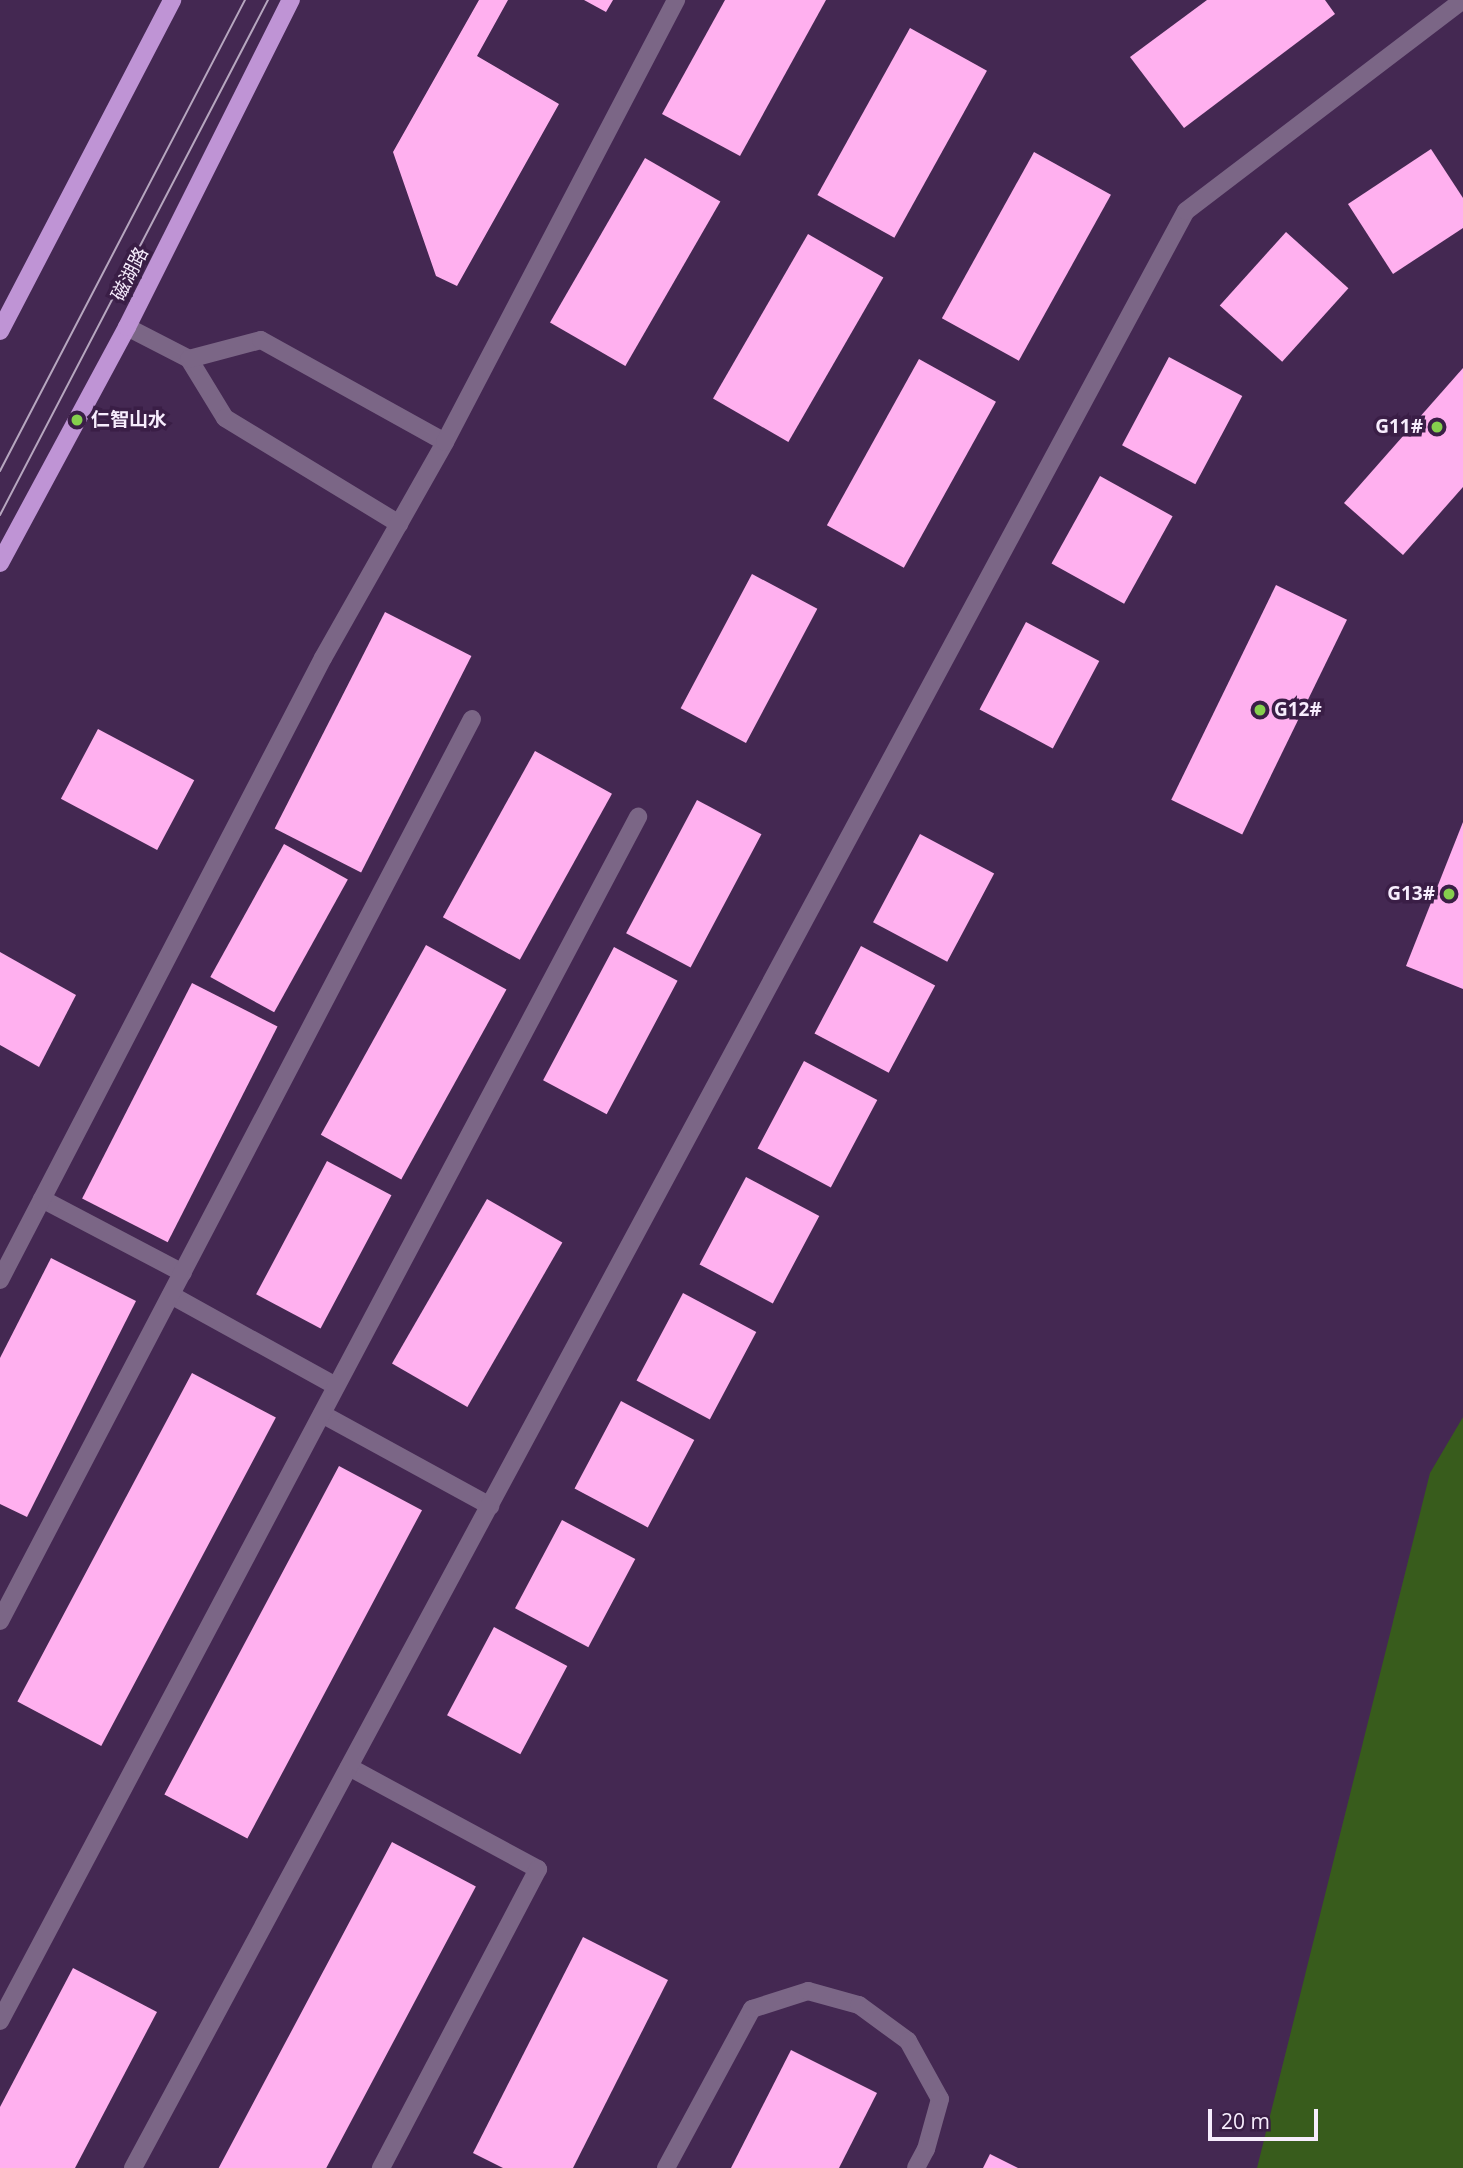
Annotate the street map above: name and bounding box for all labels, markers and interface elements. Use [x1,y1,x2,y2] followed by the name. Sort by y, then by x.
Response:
[107,243,153,305] street label: 磁湖路
[91,409,167,431] place label: 仁智山水
[69,412,85,428] marker: 仁智山水
[1375,416,1423,438] place label: G11#
[1429,419,1445,435] marker: G11#
[1274,699,1322,721] place label: G12#
[1252,702,1268,718] marker: G12#
[1387,883,1435,905] place label: G13#
[1441,886,1457,902] marker: G13#
[1211,2094,1321,2138] scale bar
[1221,2107,1270,2135] text: 20 m

